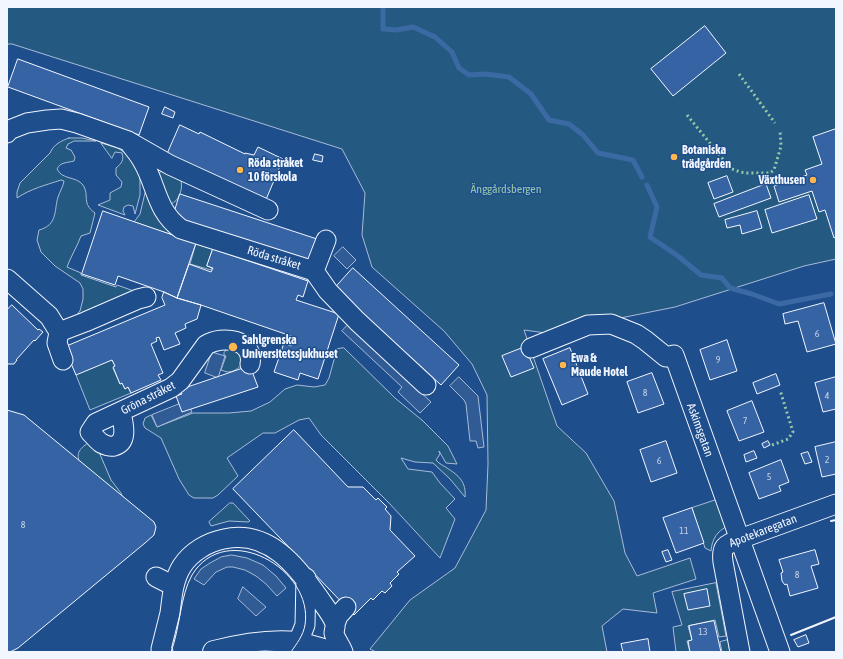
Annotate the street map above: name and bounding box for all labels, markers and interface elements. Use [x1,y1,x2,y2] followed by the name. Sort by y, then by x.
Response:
[682,143,731,171] place label: Botaniska trädgården
[669,152,679,162] marker: Botaniska trädgården
[248,156,303,184] place label: Röda stråket 10 förskola
[235,165,245,175] marker: Röda stråket 10 förskola
[758,173,805,187] place label: Växthusen
[808,175,818,185] marker: Växthusen
[470,182,542,196] park label: Änggårdsbergen
[246,243,302,273] street label: Röda stråket
[815,328,819,340] house number: 6
[242,333,338,361] place label: Sahlgrenska Universitetssjukhuset
[227,341,239,353] marker: Sahlgrenska Universitetssjukhuset
[571,351,628,379] place label: Ewa & Maude Hotel
[716,354,720,366] house number: 9
[558,360,568,370] marker: Ewa & Maude Hotel
[118,378,178,418] street label: Gröna stråket
[643,387,647,399] house number: 8
[825,390,829,402] house number: 4
[684,401,716,459] street label: Askimsgatan
[743,415,747,427] house number: 7
[825,454,829,466] house number: 2
[657,455,661,467] house number: 6
[767,471,771,483] house number: 5
[727,512,799,550] street label: Apotekaregatan
[21,519,25,531] house number: 8
[679,525,689,537] house number: 11
[795,569,799,581] house number: 8
[698,626,708,638] house number: 13

